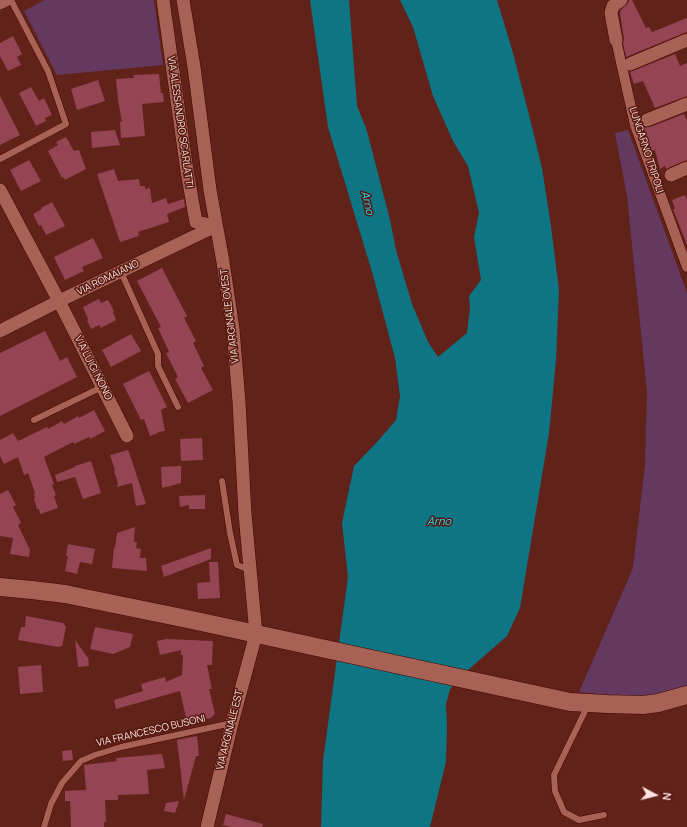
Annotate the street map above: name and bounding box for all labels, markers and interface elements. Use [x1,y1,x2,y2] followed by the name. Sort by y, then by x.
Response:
[165,55,195,189] street label: VIA ALESSANDRO SCARLATTI
[626,105,666,195] street label: LUNGARNO TRIPOLI
[358,190,376,216] water label: Arno
[75,258,141,298] street label: VIA ROMAIANO
[218,268,242,364] street label: VIA ARGINALE OVEST
[72,334,114,402] street label: VIA LUIGI NONO
[427,515,451,529] water label: Arno
[214,689,246,771] street label: VIA ARGINALE EST
[95,713,207,749] street label: VIA FRANCESCO BUSONI
[635,775,675,815] north arrow
[659,792,675,801] text: N

